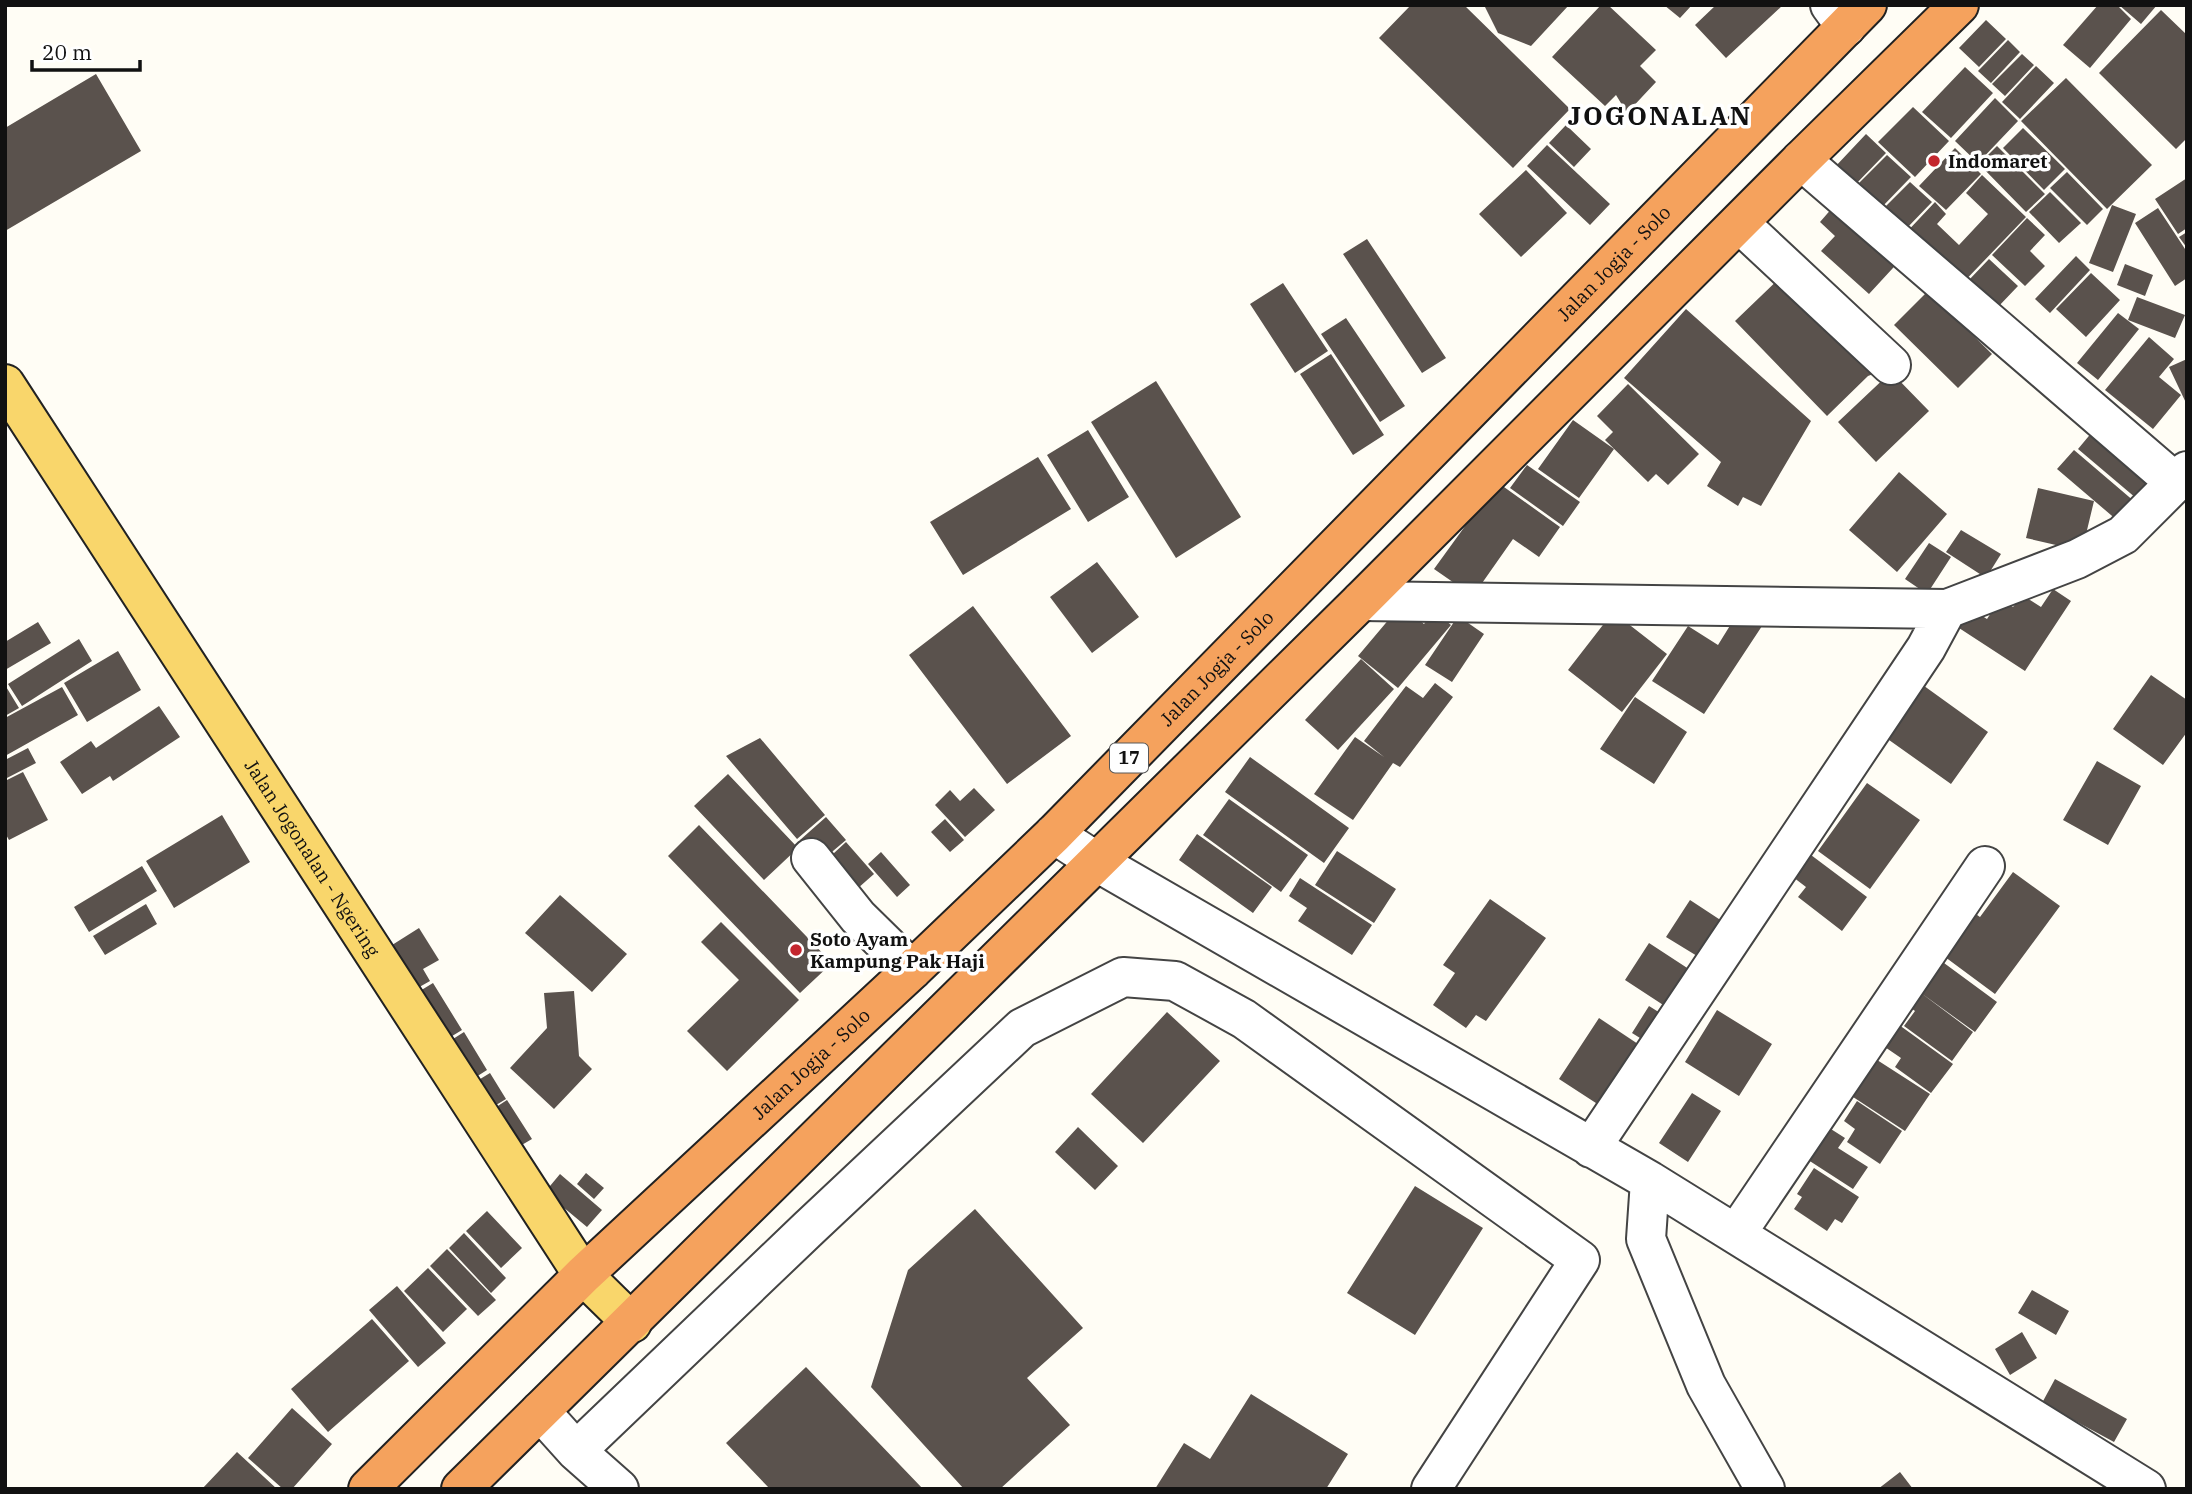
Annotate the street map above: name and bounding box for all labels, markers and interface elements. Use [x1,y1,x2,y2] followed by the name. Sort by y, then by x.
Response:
[32,28,140,72] scale bar
[42,38,92,66] text: 20 m
[1568,98,1752,132] district label: JOGONALAN
[1948,149,2047,173] place label: Indomaret
[1926,153,1942,169] marker: Indomaret
[1552,200,1676,326] street label: Jalan Jogja - Solo
[1155,605,1279,731] street label: Jalan Jogja - Solo
[1110,744,1148,772] road number: 17
[240,755,386,962] street label: Jalan Jogonalan - Ngering
[810,927,985,973] place label: Soto Ayam Kampung Pak Haji
[788,942,804,958] marker: Soto Ayam Kampung Pak Haji
[747,1003,875,1124] street label: Jalan Jogja - Solo

